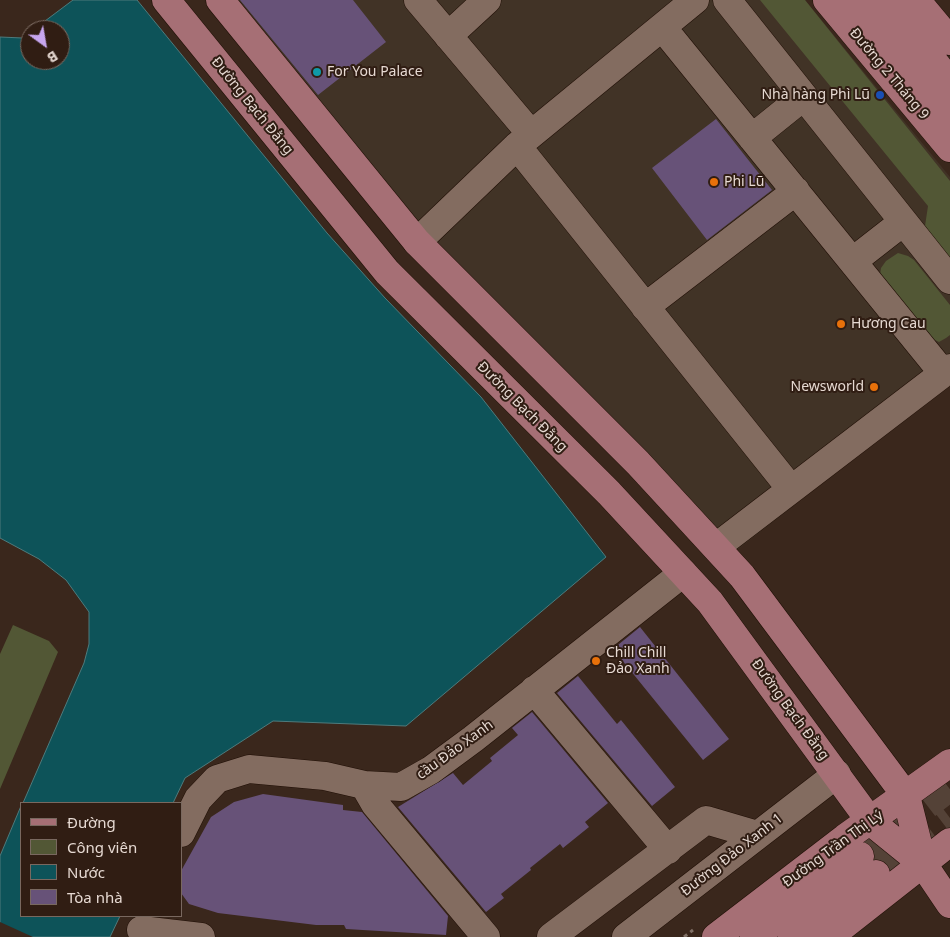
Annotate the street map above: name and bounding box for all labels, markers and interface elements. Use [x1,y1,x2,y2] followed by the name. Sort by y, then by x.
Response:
[20,20,70,70] north arrow
[846,25,932,123] street label: Đường 2 Tháng 9
[44,47,62,68] text: B
[208,54,296,158] street label: Đường Bạch Đằng
[327,64,423,80] place label: For You Palace
[311,66,323,78] marker: For You Palace
[761,87,870,103] place label: Nhà hàng Phì Lũ
[874,89,886,101] marker: Nhà hàng Phì Lũ
[724,174,764,190] place label: Phi Lũ
[708,176,720,188] marker: Phi Lũ
[851,316,926,332] place label: Hương Cau
[835,318,847,330] marker: Hương Cau
[473,358,571,456] street label: Đường Bạch Đằng
[791,379,864,395] place label: Newsworld
[868,381,880,393] marker: Newsworld
[606,645,670,678] place label: Chill Chill Đảo Xanh
[590,655,602,667] marker: Chill Chill Đảo Xanh
[748,656,832,764] street label: Đường Bạch Đằng
[413,717,497,783] street label: cầu Đảo Xanh
[20,802,182,917] legend
[779,807,887,891] street label: Đường Trần Thị Lý
[678,810,786,900] street label: Đường Đảo Xanh 1
[67,812,116,832] text: Đường
[67,837,137,857] text: Công viên
[67,862,105,882] text: Nước
[67,887,123,907] text: Tòa nhà

